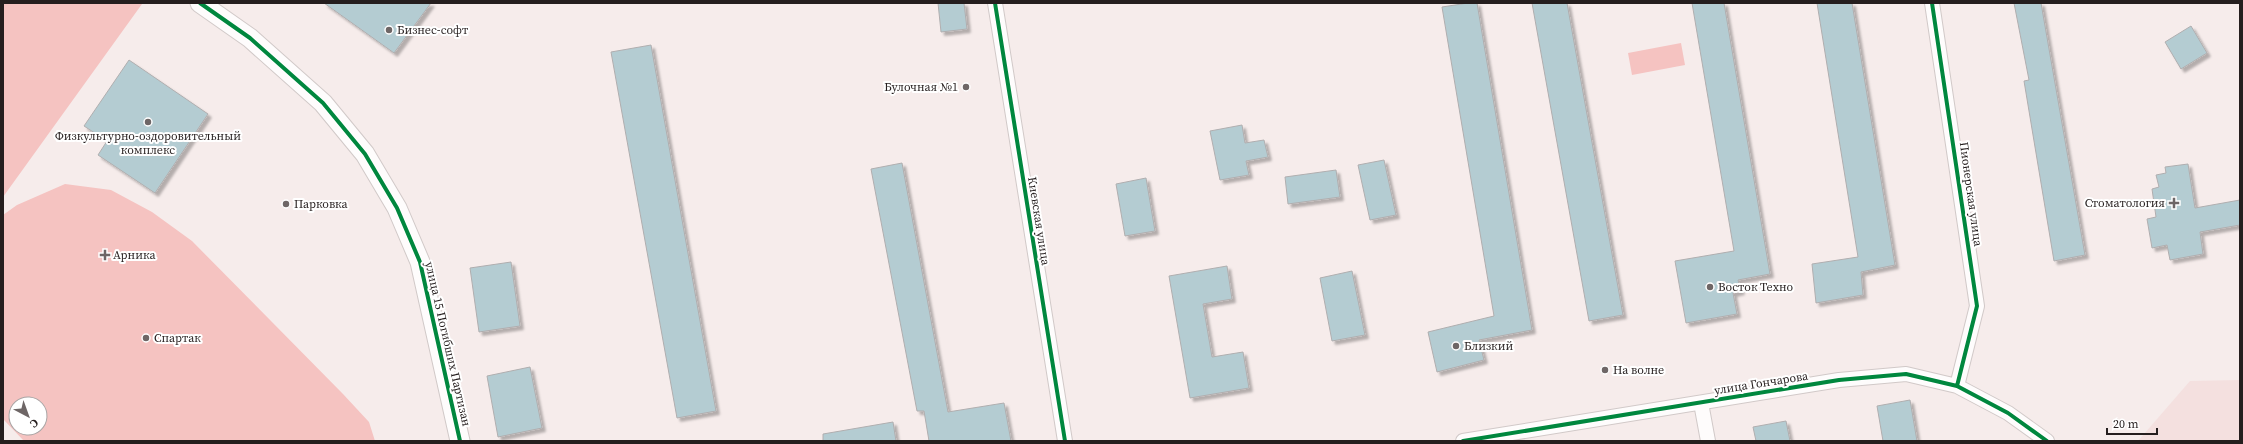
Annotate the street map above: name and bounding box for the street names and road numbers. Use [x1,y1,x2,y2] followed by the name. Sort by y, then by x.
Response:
[1956,141,1986,248] street label: Пионерская улица
[1024,176,1054,267] street label: Киевская улица
[421,260,475,428] street label: улица 15 Погибших Партизан
[1713,368,1810,398] street label: улица Гончарова

